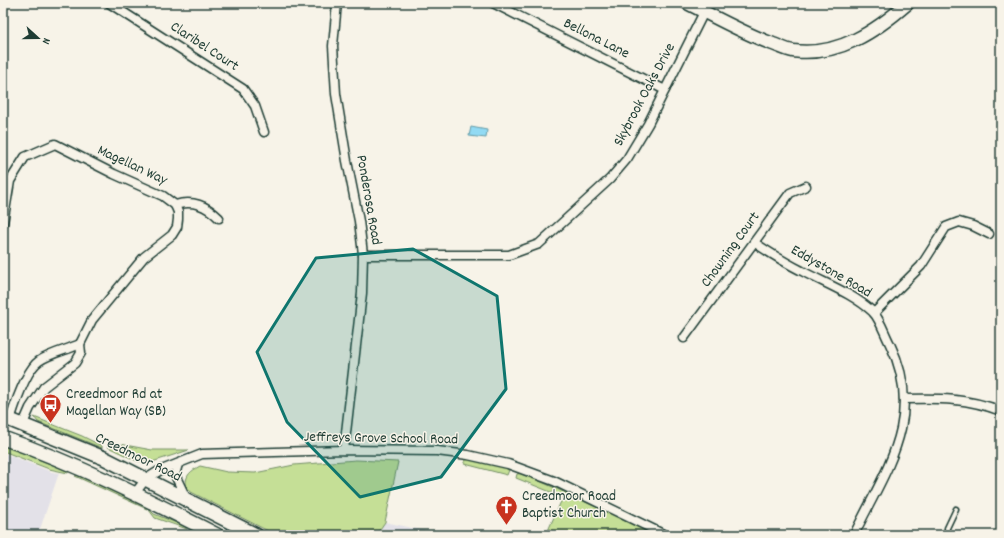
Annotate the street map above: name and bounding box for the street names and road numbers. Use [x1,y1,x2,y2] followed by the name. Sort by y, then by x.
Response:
[559,13,633,65] street label: Bellona Lane
[165,17,243,78] street label: Claribel Court
[608,39,682,151] street label: Skybrook Oaks Drive
[93,140,172,192] street label: Magellan Way
[349,153,387,247] street label: Ponderosa Road
[696,207,766,292] street label: Chowning Court
[786,240,876,304] street label: Eddystone Road
[304,427,458,451] street label: Jeffreys Grove School Road
[91,428,185,488] street label: Creedmoor Road

